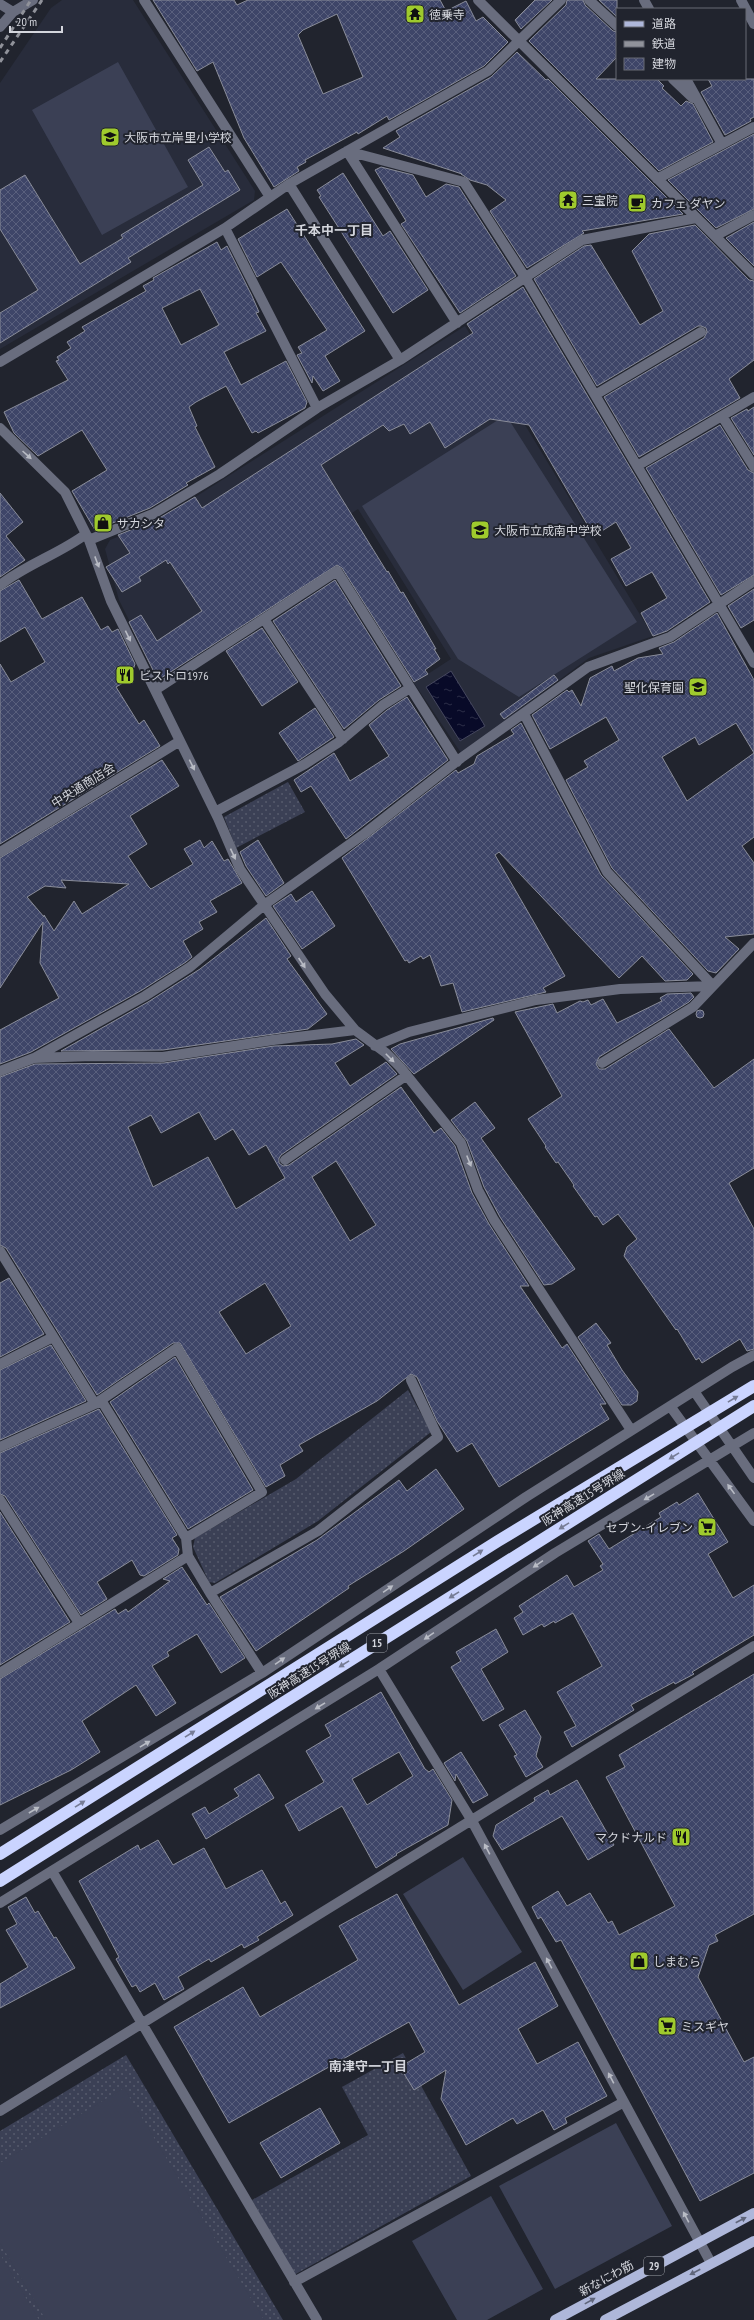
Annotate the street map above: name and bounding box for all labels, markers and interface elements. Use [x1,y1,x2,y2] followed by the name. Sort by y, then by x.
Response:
[404,3,426,25] temple icon: 徳乗寺
[429,7,465,22] place label: 徳乗寺
[10,8,62,34] scale bar
[616,8,746,80] legend
[16,14,37,29] text: 20 m
[652,16,676,31] text: 道路
[652,36,676,51] text: 鉄道
[652,56,676,71] text: 建物
[99,126,121,148] school or university icon: 大阪市立岸里小学校
[124,130,232,145] place label: 大阪市立岸里小学校
[557,189,579,211] temple icon: 三宝院
[626,192,648,214] cafe icon: カフェ ダヤン
[582,193,618,208] place label: 三宝院
[651,196,726,211] place label: カフェ ダヤン
[295,222,373,239] district label: 千本中一丁目
[22,451,33,460] one-way arrow
[92,512,114,534] shop icon: サカシタ
[117,516,165,531] place label: サカシタ
[469,519,491,541] school or university icon: 大阪市立成南中学校
[494,523,602,538] place label: 大阪市立成南中学校
[95,556,101,568] one-way arrow
[125,630,131,642] one-way arrow
[114,664,136,686] restaurant icon: ビストロ1976
[139,668,209,683] place label: ビストロ1976
[687,676,709,698] school or university icon: 聖化保育園
[624,680,684,695] place label: 聖化保育園
[189,759,195,771] one-way arrow
[48,760,118,810] street label: 中央通商店会
[229,848,236,860] one-way arrow
[299,958,306,969] one-way arrow
[386,1053,395,1063] one-way arrow
[466,1155,472,1167] one-way arrow
[728,1395,738,1403] one-way arrow
[669,1452,679,1460] one-way arrow
[539,1466,627,1528] street label: 阪神高速15号堺線
[727,1484,735,1495] one-way arrow
[643,1493,655,1500] one-way arrow
[696,1516,718,1538] supermarket icon: セブン-イレブン
[606,1520,693,1535] place label: セブン-イレブン
[558,1522,570,1529] one-way arrow
[473,1549,483,1557] one-way arrow
[532,1560,543,1568] one-way arrow
[383,1585,393,1593] one-way arrow
[449,1591,459,1599] one-way arrow
[424,1632,434,1640] one-way arrow
[367,1634,387,1652] road number: 15
[265,1639,353,1701] street label: 阪神高速15号堺線
[275,1657,285,1665] one-way arrow
[338,1661,350,1668] one-way arrow
[314,1703,326,1710] one-way arrow
[184,1731,196,1738] one-way arrow
[140,1740,151,1747] one-way arrow
[74,1800,86,1807] one-way arrow
[28,1807,40,1814] one-way arrow
[670,1826,692,1848] restaurant icon: マクドナルド
[595,1830,667,1845] place label: マクドナルド
[484,1843,490,1855] one-way arrow
[628,1950,650,1972] shop icon: しまむら
[653,1954,701,1969] place label: しまむら
[546,1957,552,1969] one-way arrow
[656,2015,678,2037] supermarket icon: ミスギヤ
[681,2019,729,2034] place label: ミスギヤ
[329,2058,407,2075] district label: 南津守一丁目
[607,2072,614,2083] one-way arrow
[682,2211,689,2222] one-way arrow
[735,2217,747,2223] one-way arrow
[576,2257,636,2299] street label: 新なにわ筋
[644,2257,664,2275] road number: 29
[689,2269,701,2275] one-way arrow
[584,2298,595,2305] one-way arrow

